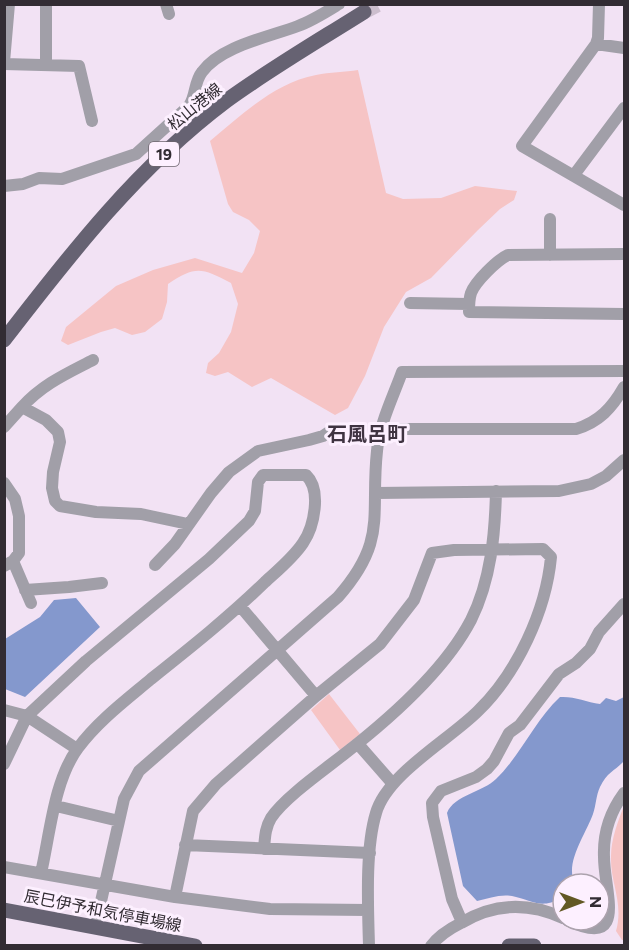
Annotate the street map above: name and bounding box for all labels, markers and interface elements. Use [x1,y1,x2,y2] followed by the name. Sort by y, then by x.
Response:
[163,78,225,134] street label: 松山港線
[149,142,179,166] road number: 19
[327,421,407,445] district label: 石風呂町
[551,872,611,932] north arrow
[23,885,183,935] street label: 辰巳伊予和気停車場線
[587,896,606,908] text: N

